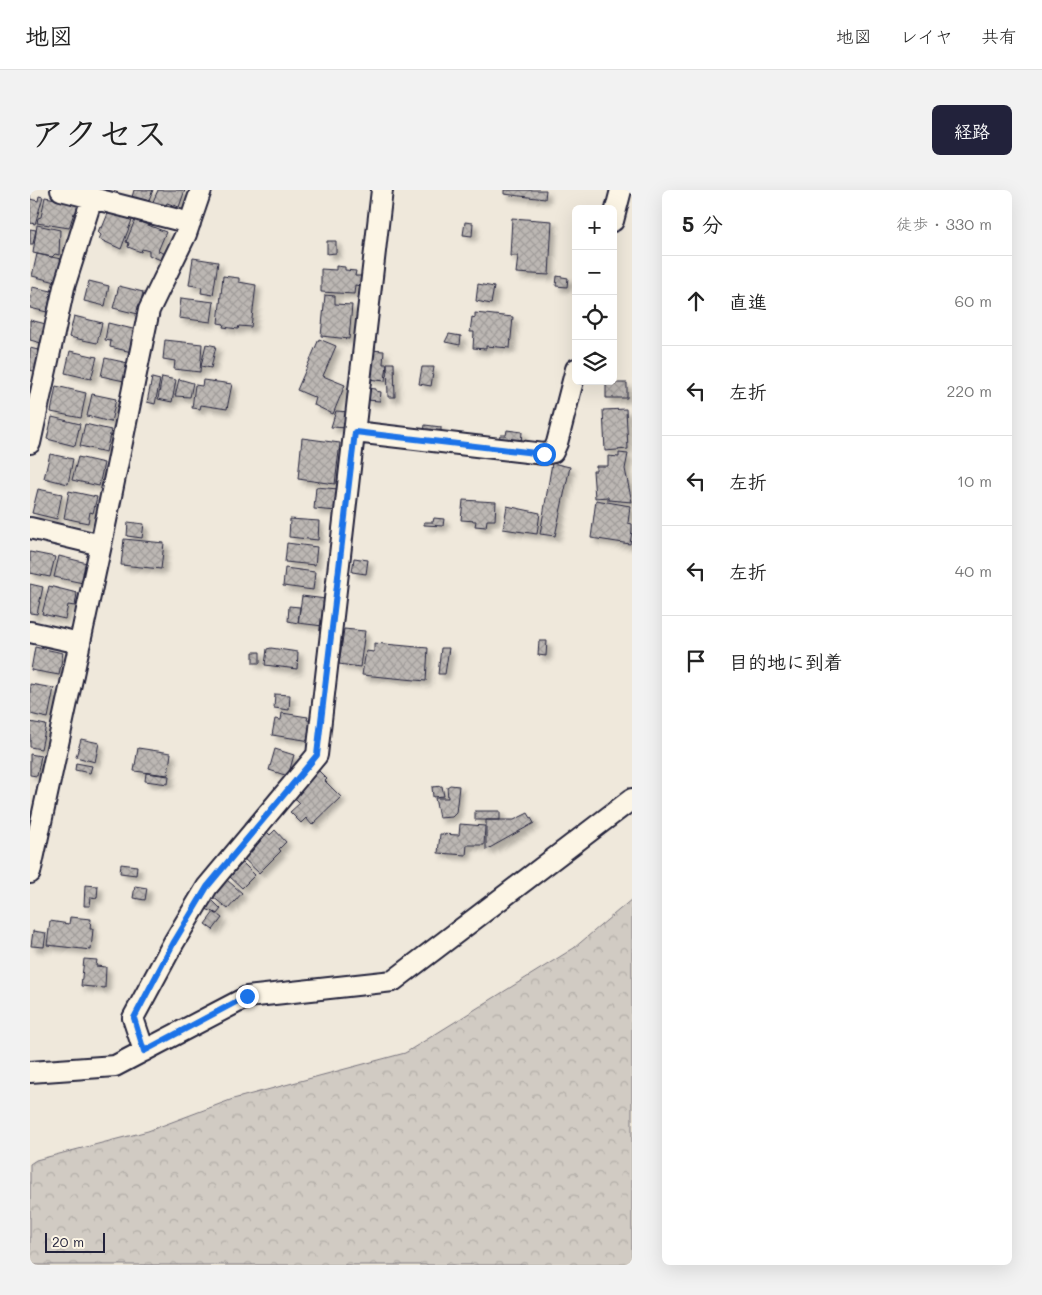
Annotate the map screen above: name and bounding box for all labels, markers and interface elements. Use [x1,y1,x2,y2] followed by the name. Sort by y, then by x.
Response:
[25,20,73,51] text: 地図
[836,24,872,48] text: 地図
[900,24,953,48] text: レイヤ
[981,24,1017,48] text: 共有
[932,105,1012,155] button: 経路
[30,109,168,155] text: アクセス
[572,205,617,385] map controls
[572,205,617,250] button: +
[682,210,723,237] text: 5 分
[896,213,992,234] text: 徒歩 · 330 m
[572,250,617,295] button: −
[682,287,710,315] icon: ahead
[729,289,767,314] text: 直進
[955,290,992,311] text: 60 m
[572,295,617,340] button: locate
[572,340,617,385] button: layers
[682,377,710,405] icon: left
[729,379,767,404] text: 左折
[946,380,992,401] text: 220 m
[533,443,556,466] route start
[682,467,710,495] icon: left
[729,469,767,494] text: 左折
[957,470,992,491] text: 10 m
[682,557,710,585] icon: left
[729,559,767,584] text: 左折
[955,560,992,581] text: 40 m
[682,647,710,675] icon: arrive
[729,649,843,674] text: 目的地に到着
[236,985,259,1008] route end
[45,1230,105,1253] scale bar
[52,1232,84,1251] text: 20 m

